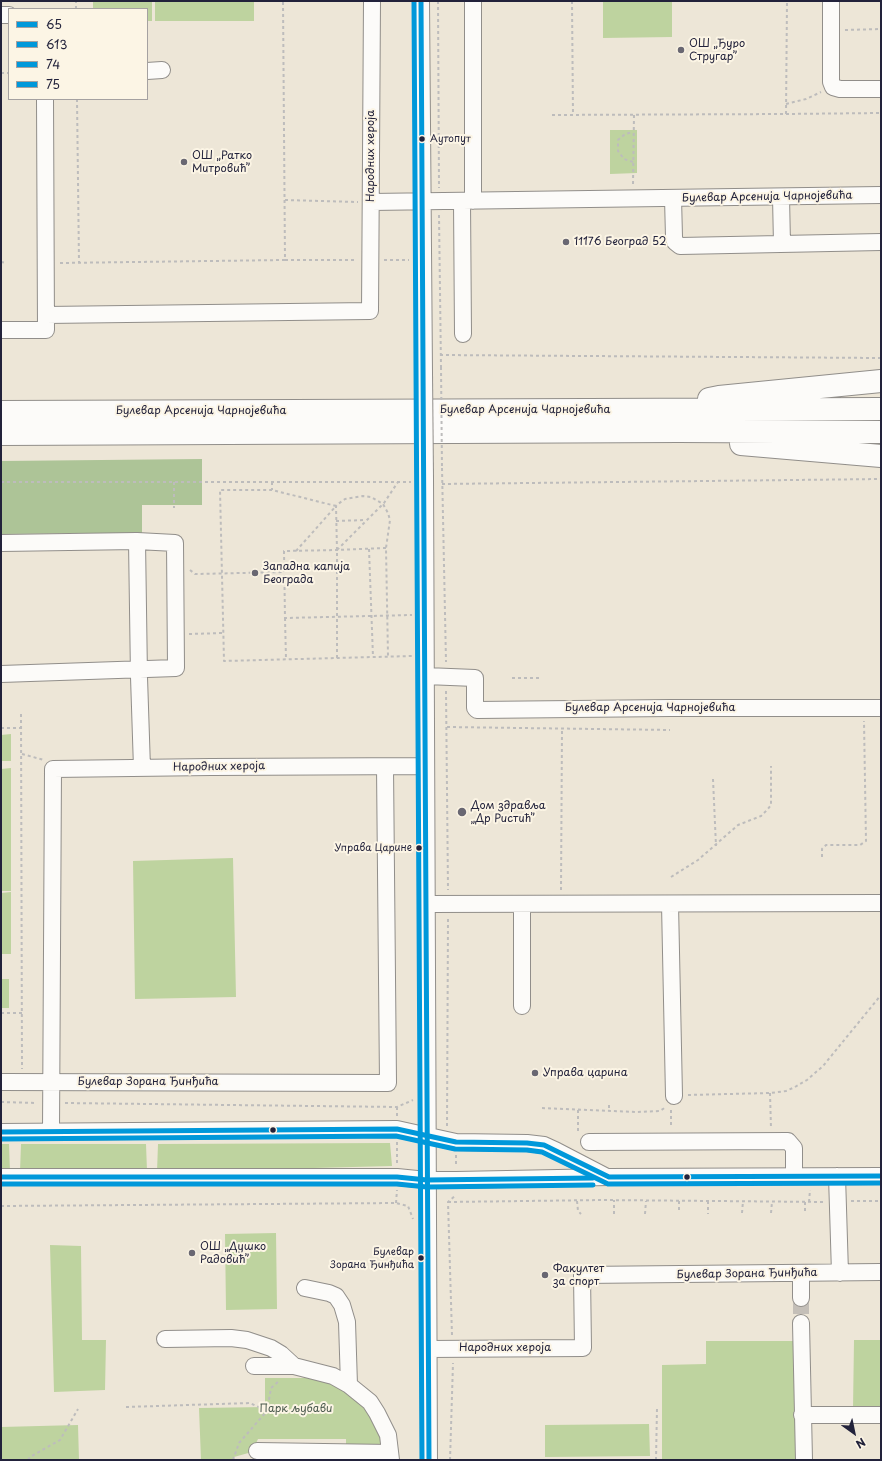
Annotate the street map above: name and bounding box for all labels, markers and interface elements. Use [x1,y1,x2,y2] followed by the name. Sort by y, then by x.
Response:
[8,8,148,100] legend
[46,15,62,33] text: 65
[46,35,67,53] text: 613
[689,37,745,63] place label: ОШ „Ђуро Стругар”
[676,45,686,55] marker: ОШ „Ђуро Стругар”
[46,55,60,73] text: 74
[46,75,60,93] text: 75
[364,110,378,202] street label: Народних хероја
[430,133,471,145] place label: Аутопут
[417,134,427,144] marker: Аутопут
[192,149,252,175] place label: ОШ „Ратко Митровић”
[179,157,189,167] marker: ОШ „Ратко Митровић”
[682,189,852,205] street label: Булевар Арсенија Чарнојевића
[574,235,666,249] place label: 11176 Београд 52
[561,237,571,247] marker: 11176 Београд 52
[440,403,610,417] street label: Булевар Арсенија Чарнојевића
[116,404,286,418] street label: Булевар Арсенија Чарнојевића
[263,560,350,586] place label: Западна капија Београда
[250,568,260,578] marker: Западна капија Београда
[565,701,735,715] street label: Булевар Арсенија Чарнојевића
[173,760,265,774] street label: Народних хероја
[471,799,546,825] place label: Дом здравља „Др Ристић”
[456,806,468,818] marker: Дом здравља „Др Ристић”
[334,842,412,854] place label: Управа Царине
[414,843,424,853] marker: Управа Царине
[543,1066,628,1080] place label: Управа царина
[530,1068,540,1078] marker: Управа царина
[78,1075,218,1089] street label: Булевар Зорана Ђинђића
[268,1125,278,1135] unlabelled marker
[682,1172,692,1182] unlabelled marker
[200,1240,266,1266] place label: ОШ „Душко Радовић”
[330,1246,414,1270] place label: Булевар Зорана Ђинђића
[187,1248,197,1258] marker: ОШ „Душко Радовић”
[416,1253,426,1263] marker: Булевар Зорана Ђинђића
[553,1262,604,1288] place label: Факултет за спорт
[676,1266,818,1282] street label: Булевар Зорана Ђинђића
[540,1270,550,1280] marker: Факултет за спорт
[459,1341,551,1355] street label: Народних хероја
[259,1402,333,1416] park label: Парк љубави
[834,1413,874,1453] north arrow
[853,1434,869,1453] text: N

